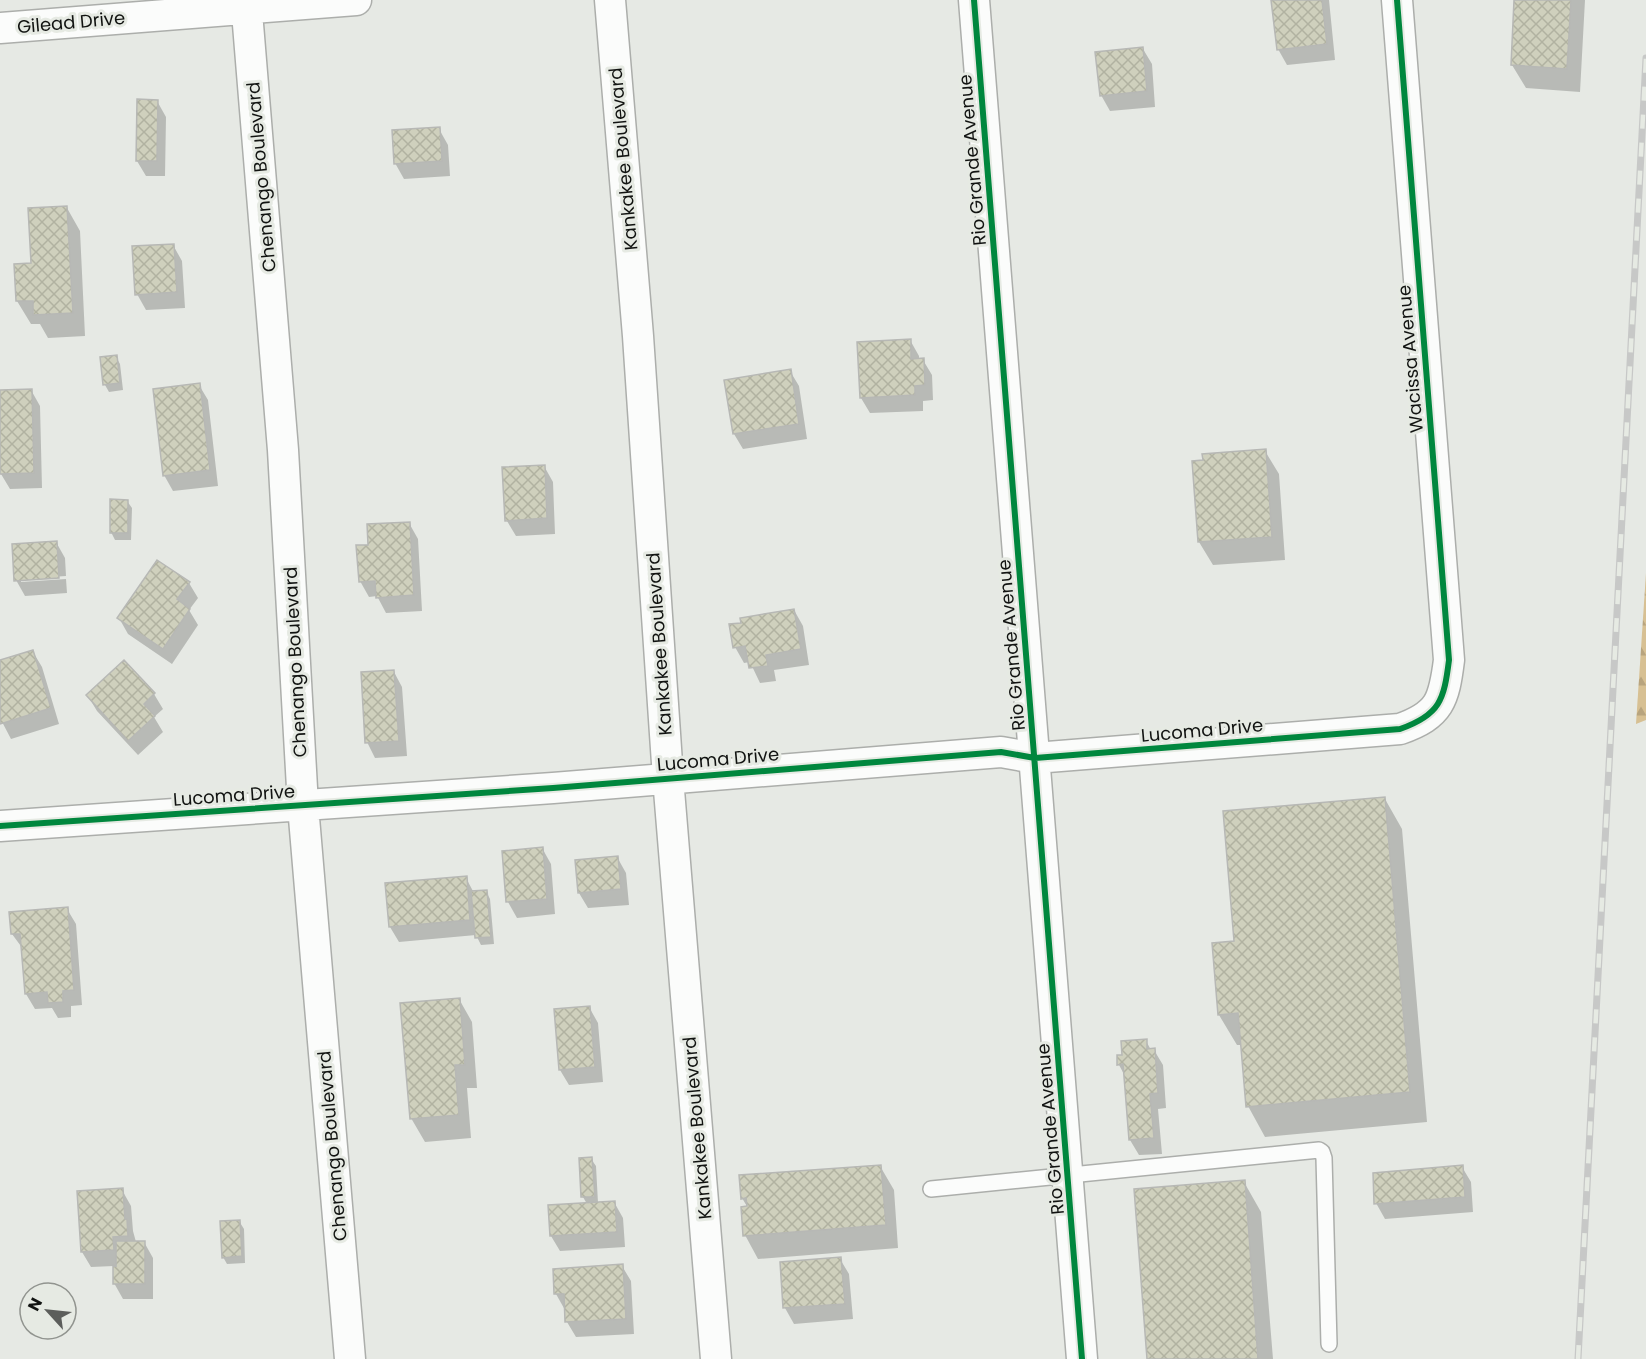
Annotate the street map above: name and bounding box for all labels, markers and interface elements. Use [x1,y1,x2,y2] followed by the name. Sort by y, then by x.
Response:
[16,5,126,39] street label: Gilead Drive
[603,67,643,251] street label: Kankakee Boulevard
[952,73,992,247] street label: Rio Grande Avenue
[240,81,282,273] street label: Chenango Boulevard
[1391,284,1429,434] street label: Wacissa Avenue
[640,552,678,736] street label: Kankakee Boulevard
[991,558,1031,732] street label: Rio Grande Avenue
[278,566,312,758] street label: Chenango Boulevard
[1140,712,1264,748] street label: Lucoma Drive
[656,741,780,777] street label: Lucoma Drive
[172,778,296,812] street label: Lucoma Drive
[677,1036,717,1220] street label: Kankakee Boulevard
[1030,1042,1070,1216] street label: Rio Grande Avenue
[311,1050,353,1242] street label: Chenango Boulevard
[18,1281,78,1341] north arrow
[22,1294,48,1315] text: N

